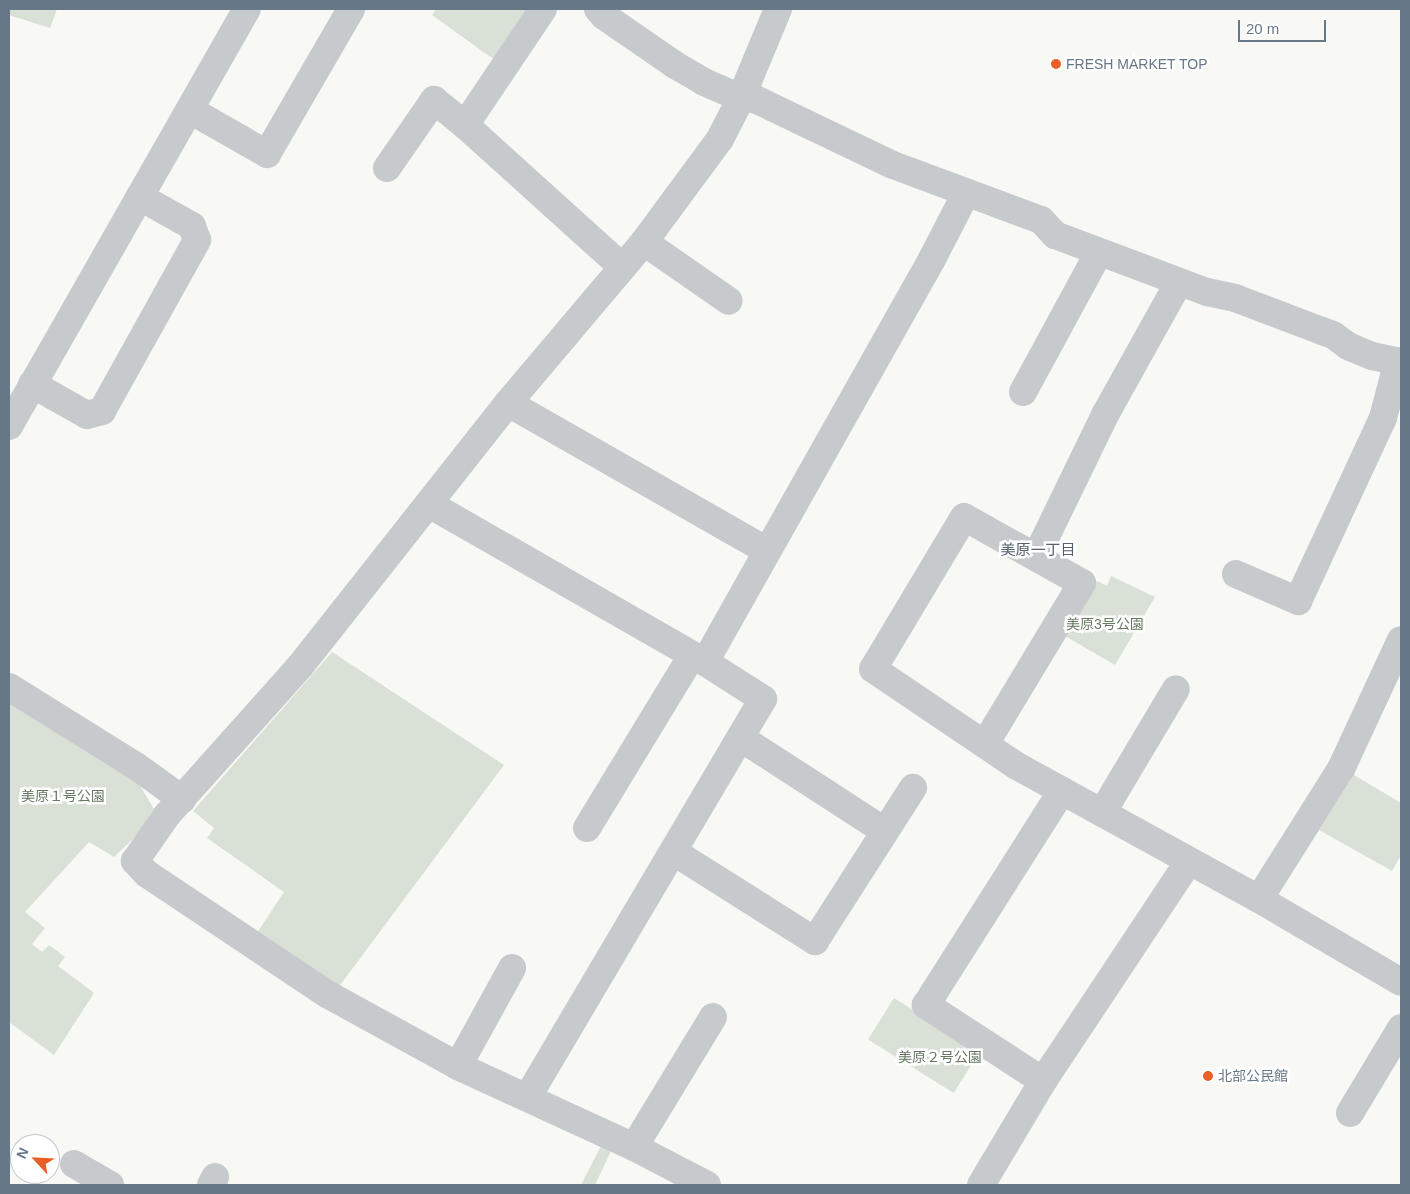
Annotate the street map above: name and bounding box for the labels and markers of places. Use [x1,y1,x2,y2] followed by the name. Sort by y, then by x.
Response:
[1066,56,1208,72] place label: FRESH MARKET TOP
[1050,58,1062,70] marker: FRESH MARKET TOP
[1218,1068,1288,1084] place label: 北部公民館
[1202,1070,1214,1082] marker: 北部公民館

